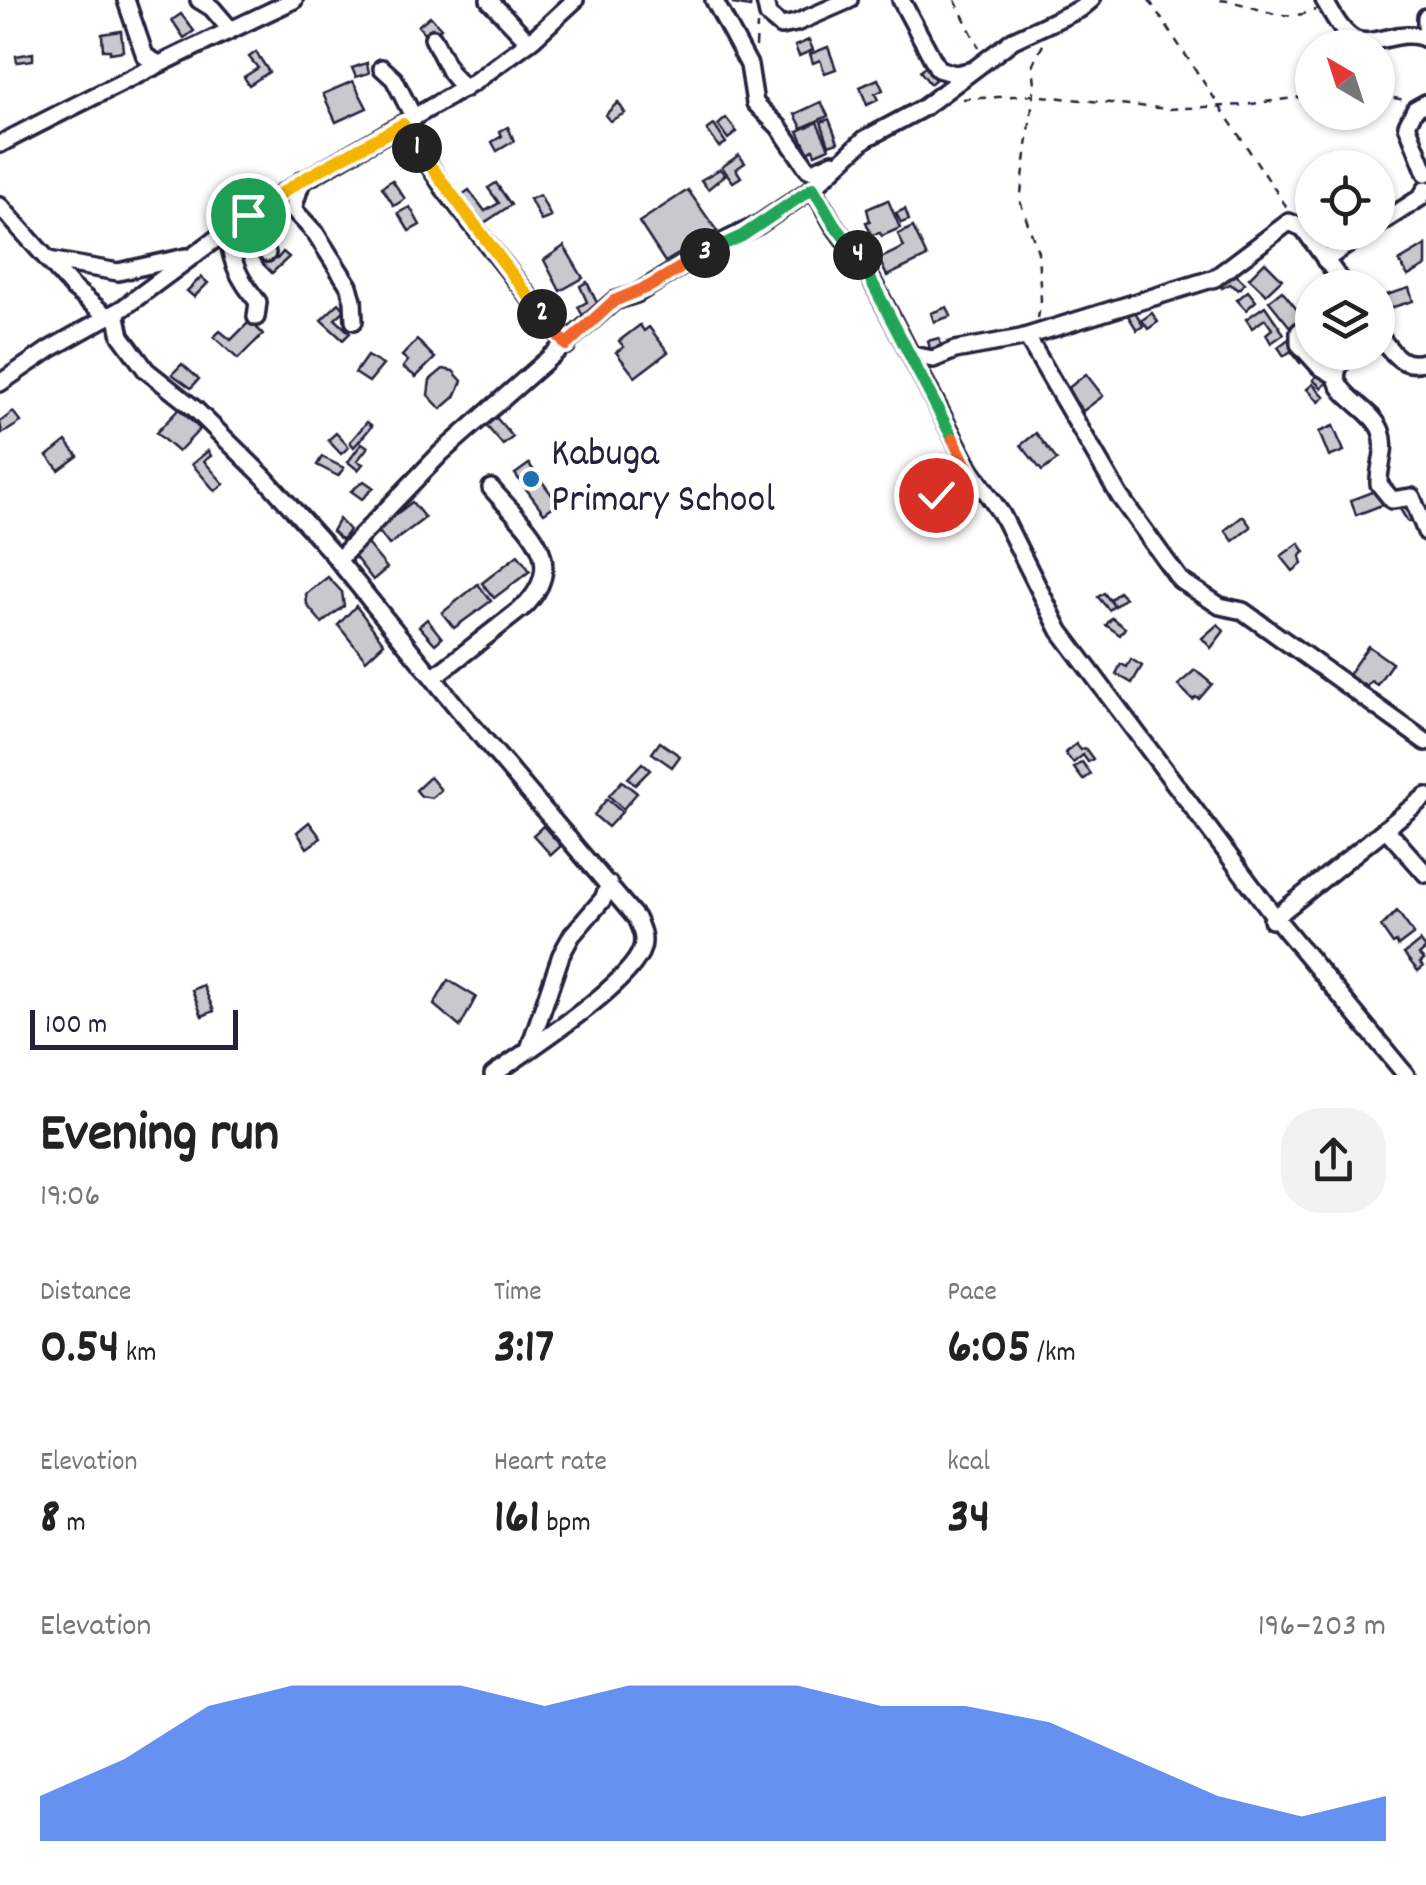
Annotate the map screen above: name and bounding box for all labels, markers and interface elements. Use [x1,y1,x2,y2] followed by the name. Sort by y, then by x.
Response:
[1295,30,1395,130] north arrow
[1295,30,1395,370] map controls
[392,123,442,173] pin: 1
[414,128,420,168] text: 1
[1295,150,1395,250] button: locate
[206,173,291,258] pin
[221,188,276,243] icon: arrive
[680,228,730,278] pin: 3
[833,230,883,280] pin: 4
[699,233,711,273] text: 3
[852,235,864,275] text: 4
[1295,270,1395,370] button: layers
[517,289,567,339] pin: 2
[536,294,548,334] text: 2
[551,428,775,531] place label: Kabuga Primary School
[894,453,979,538] pin
[520,468,542,490] marker: Kabuga Primary School
[909,468,964,523] icon: check
[30,1005,238,1050] scale bar
[45,1007,107,1047] text: 100 m
[40,1098,279,1177] text: Evening run
[1281,1108,1386,1213] button: share
[40,1175,100,1221] text: 19:06
[40,1274,131,1314] text: Distance
[494,1274,542,1314] text: Time
[947,1274,997,1314] text: Pace
[40,1314,119,1386] text: 0.54
[494,1314,554,1386] text: 3:17
[947,1314,1031,1386] text: 6:05
[119,1335,157,1375] text: km
[1031,1335,1076,1375] text: /km
[40,1444,137,1484] text: Elevation
[494,1444,607,1484] text: Heart rate
[947,1444,990,1484] text: kcal
[40,1484,60,1556] text: 8
[494,1484,540,1556] text: 161
[947,1484,990,1556] text: 34
[60,1505,86,1545] text: m
[540,1505,591,1545] text: bpm
[40,1605,151,1651] text: Elevation
[1258,1605,1386,1651] text: 196–203 m

